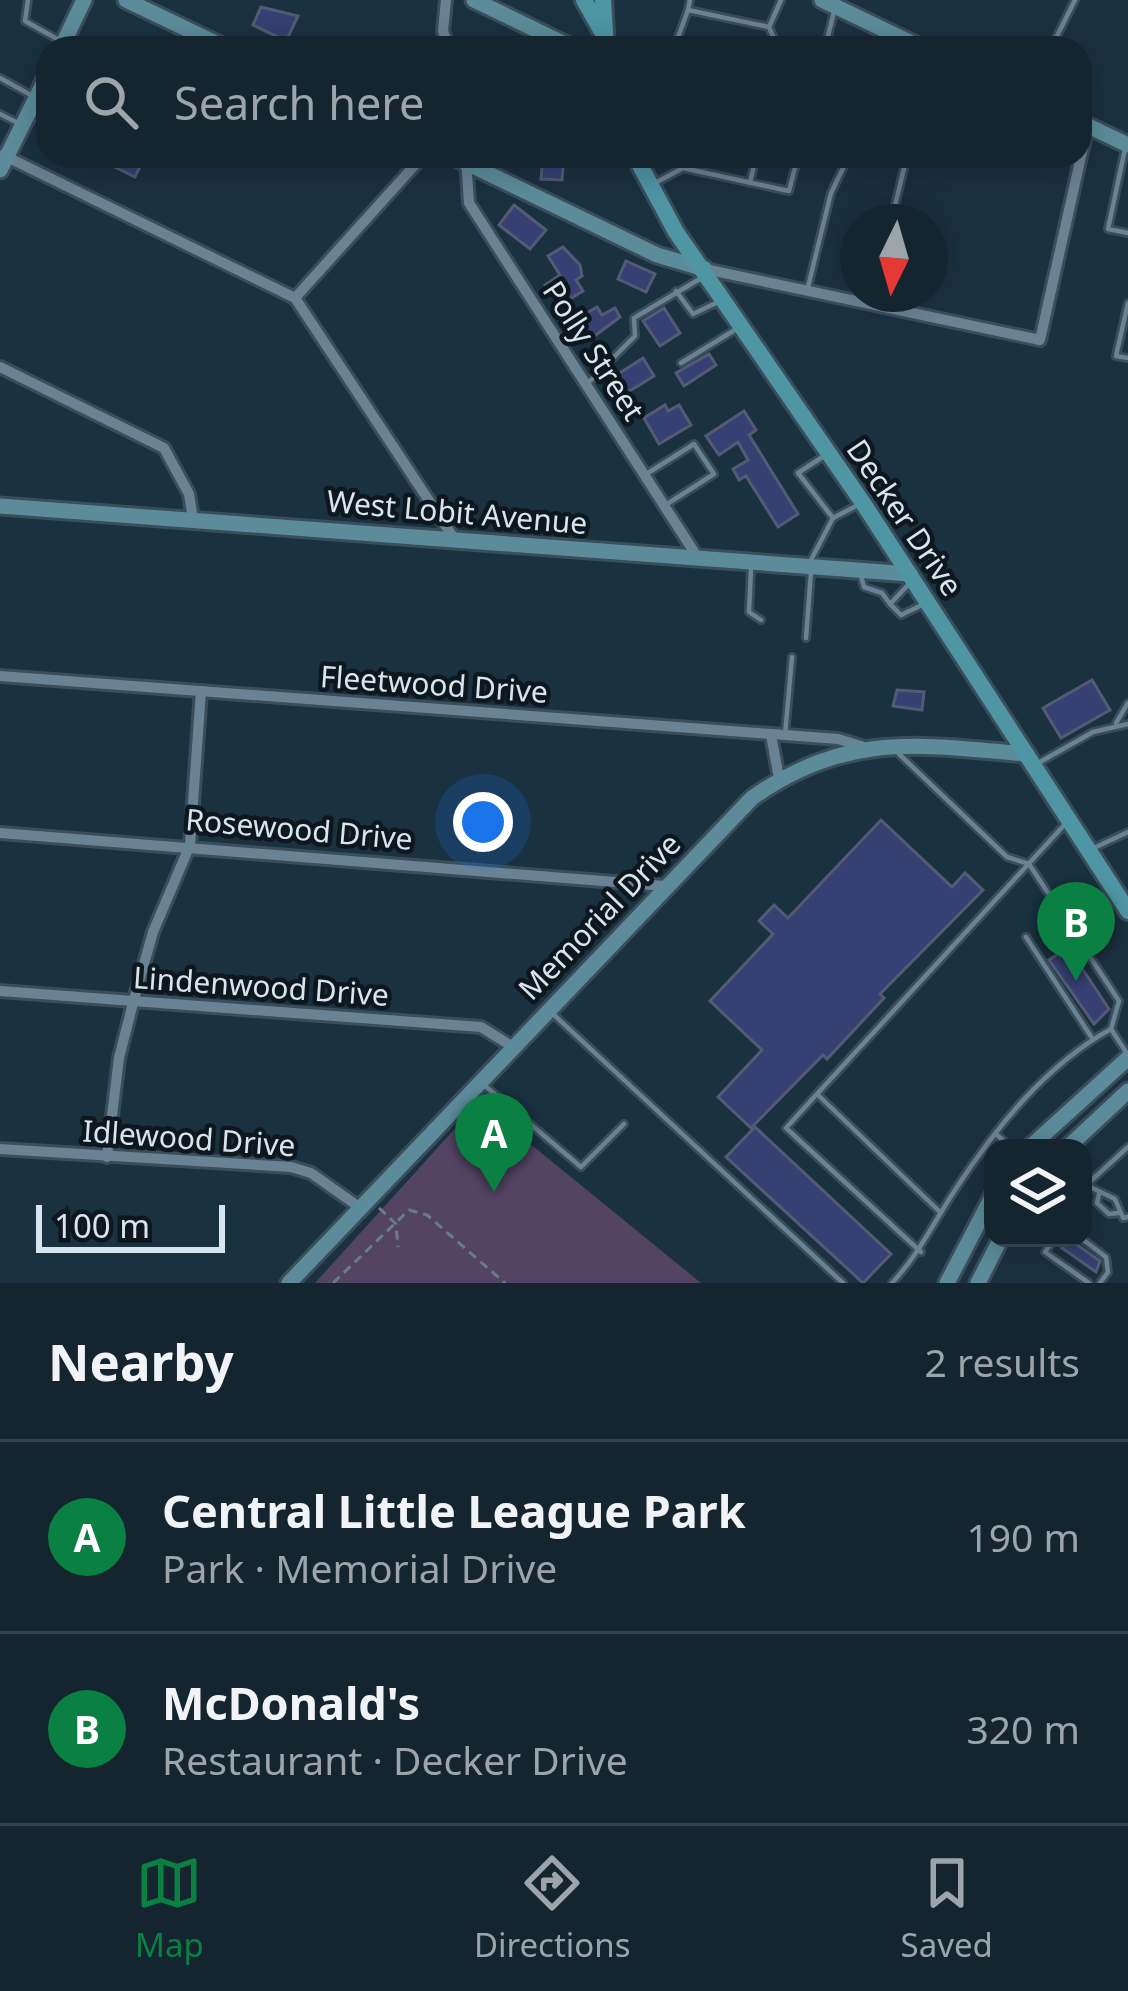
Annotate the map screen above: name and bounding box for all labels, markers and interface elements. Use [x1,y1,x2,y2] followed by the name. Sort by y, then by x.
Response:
[36,36,1092,168] search box
[78,69,144,135] icon: search
[174,72,424,133] text: Search here
[840,204,948,312] north arrow
[534,272,655,428] street label: Polly Street
[838,431,973,603] street label: Decker Drive
[325,480,589,543] street label: West Lobit Avenue
[319,655,549,712] street label: Fleetwood Drive
[453,792,513,852] your location
[184,798,414,859] street label: Rosewood Drive
[509,824,689,1008] street label: Memorial Drive
[1037,882,1115,981] pin: B
[132,956,390,1015] street label: Lindenwood Drive
[455,1093,533,1192] pin: A
[81,1110,297,1165] street label: Idlewood Drive
[984,1139,1092,1247] map controls
[984,1139,1092,1247] button: layers
[36,1199,225,1252] scale bar
[54,1203,150,1248] text: 100 m
[48,1326,234,1396] text: Nearby
[925,1335,1080,1388] text: 2 results
[162,1480,746,1541] text: Central Little League Park
[74,1510,101,1563] text: A
[966,1510,1080,1563] text: 190 m
[162,1541,557,1594] text: Park · Memorial Drive
[162,1672,420,1733] text: McDonald's
[74,1702,100,1755] text: B
[966,1702,1080,1755] text: 320 m
[162,1733,628,1786] text: Restaurant · Decker Drive
[135,1850,204,1967] tab: Map
[474,1850,631,1967] tab: Directions
[901,1850,993,1967] tab: Saved

